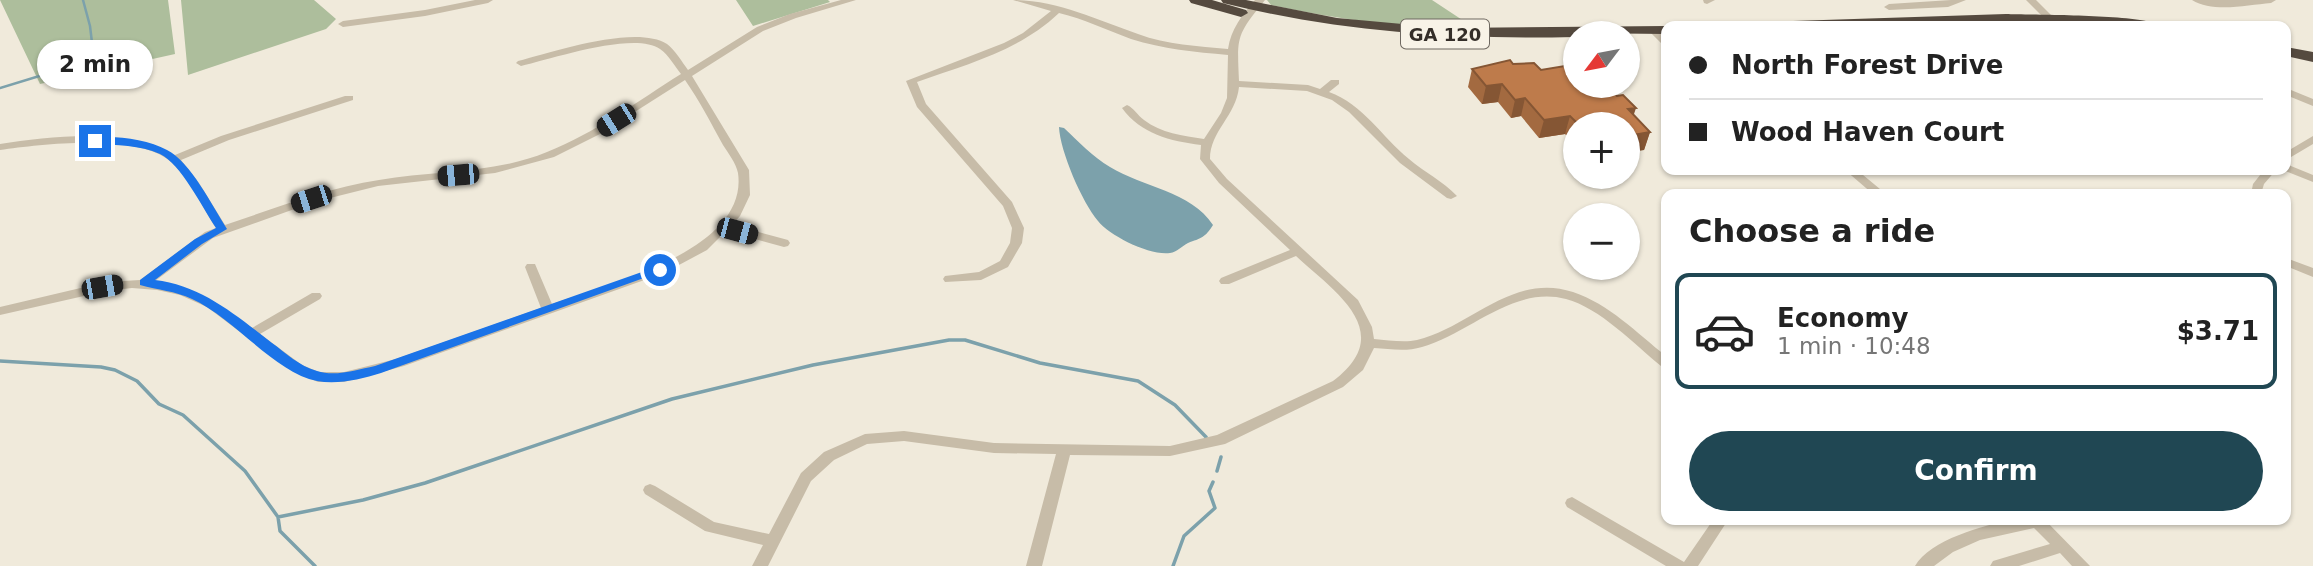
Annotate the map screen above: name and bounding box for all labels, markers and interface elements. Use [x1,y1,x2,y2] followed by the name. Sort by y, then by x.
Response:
[1401,19,1489,48] road number: GA 120
[1563,21,1640,98] north arrow
[1563,21,1640,280] map controls
[37,40,153,88] callout: 2 min
[1731,50,2003,80] text: North Forest Drive
[59,51,131,77] text: 2 min
[593,100,640,140] car
[1563,112,1640,189] button: +
[1731,117,2004,147] text: Wood Haven Court
[79,125,111,157] route end
[437,163,480,187] car
[288,183,335,215] car
[1563,203,1640,280] button: −
[1689,212,1935,250] text: Choose a ride
[714,215,761,247] car
[644,254,676,286] route start
[80,273,125,301] car
[1693,300,1756,363] icon: car
[1777,303,1908,333] text: Economy
[2177,316,2259,346] text: $3.71
[1777,333,1931,359] text: 1 min · 10:48
[1689,431,2263,511] button: Confirm

